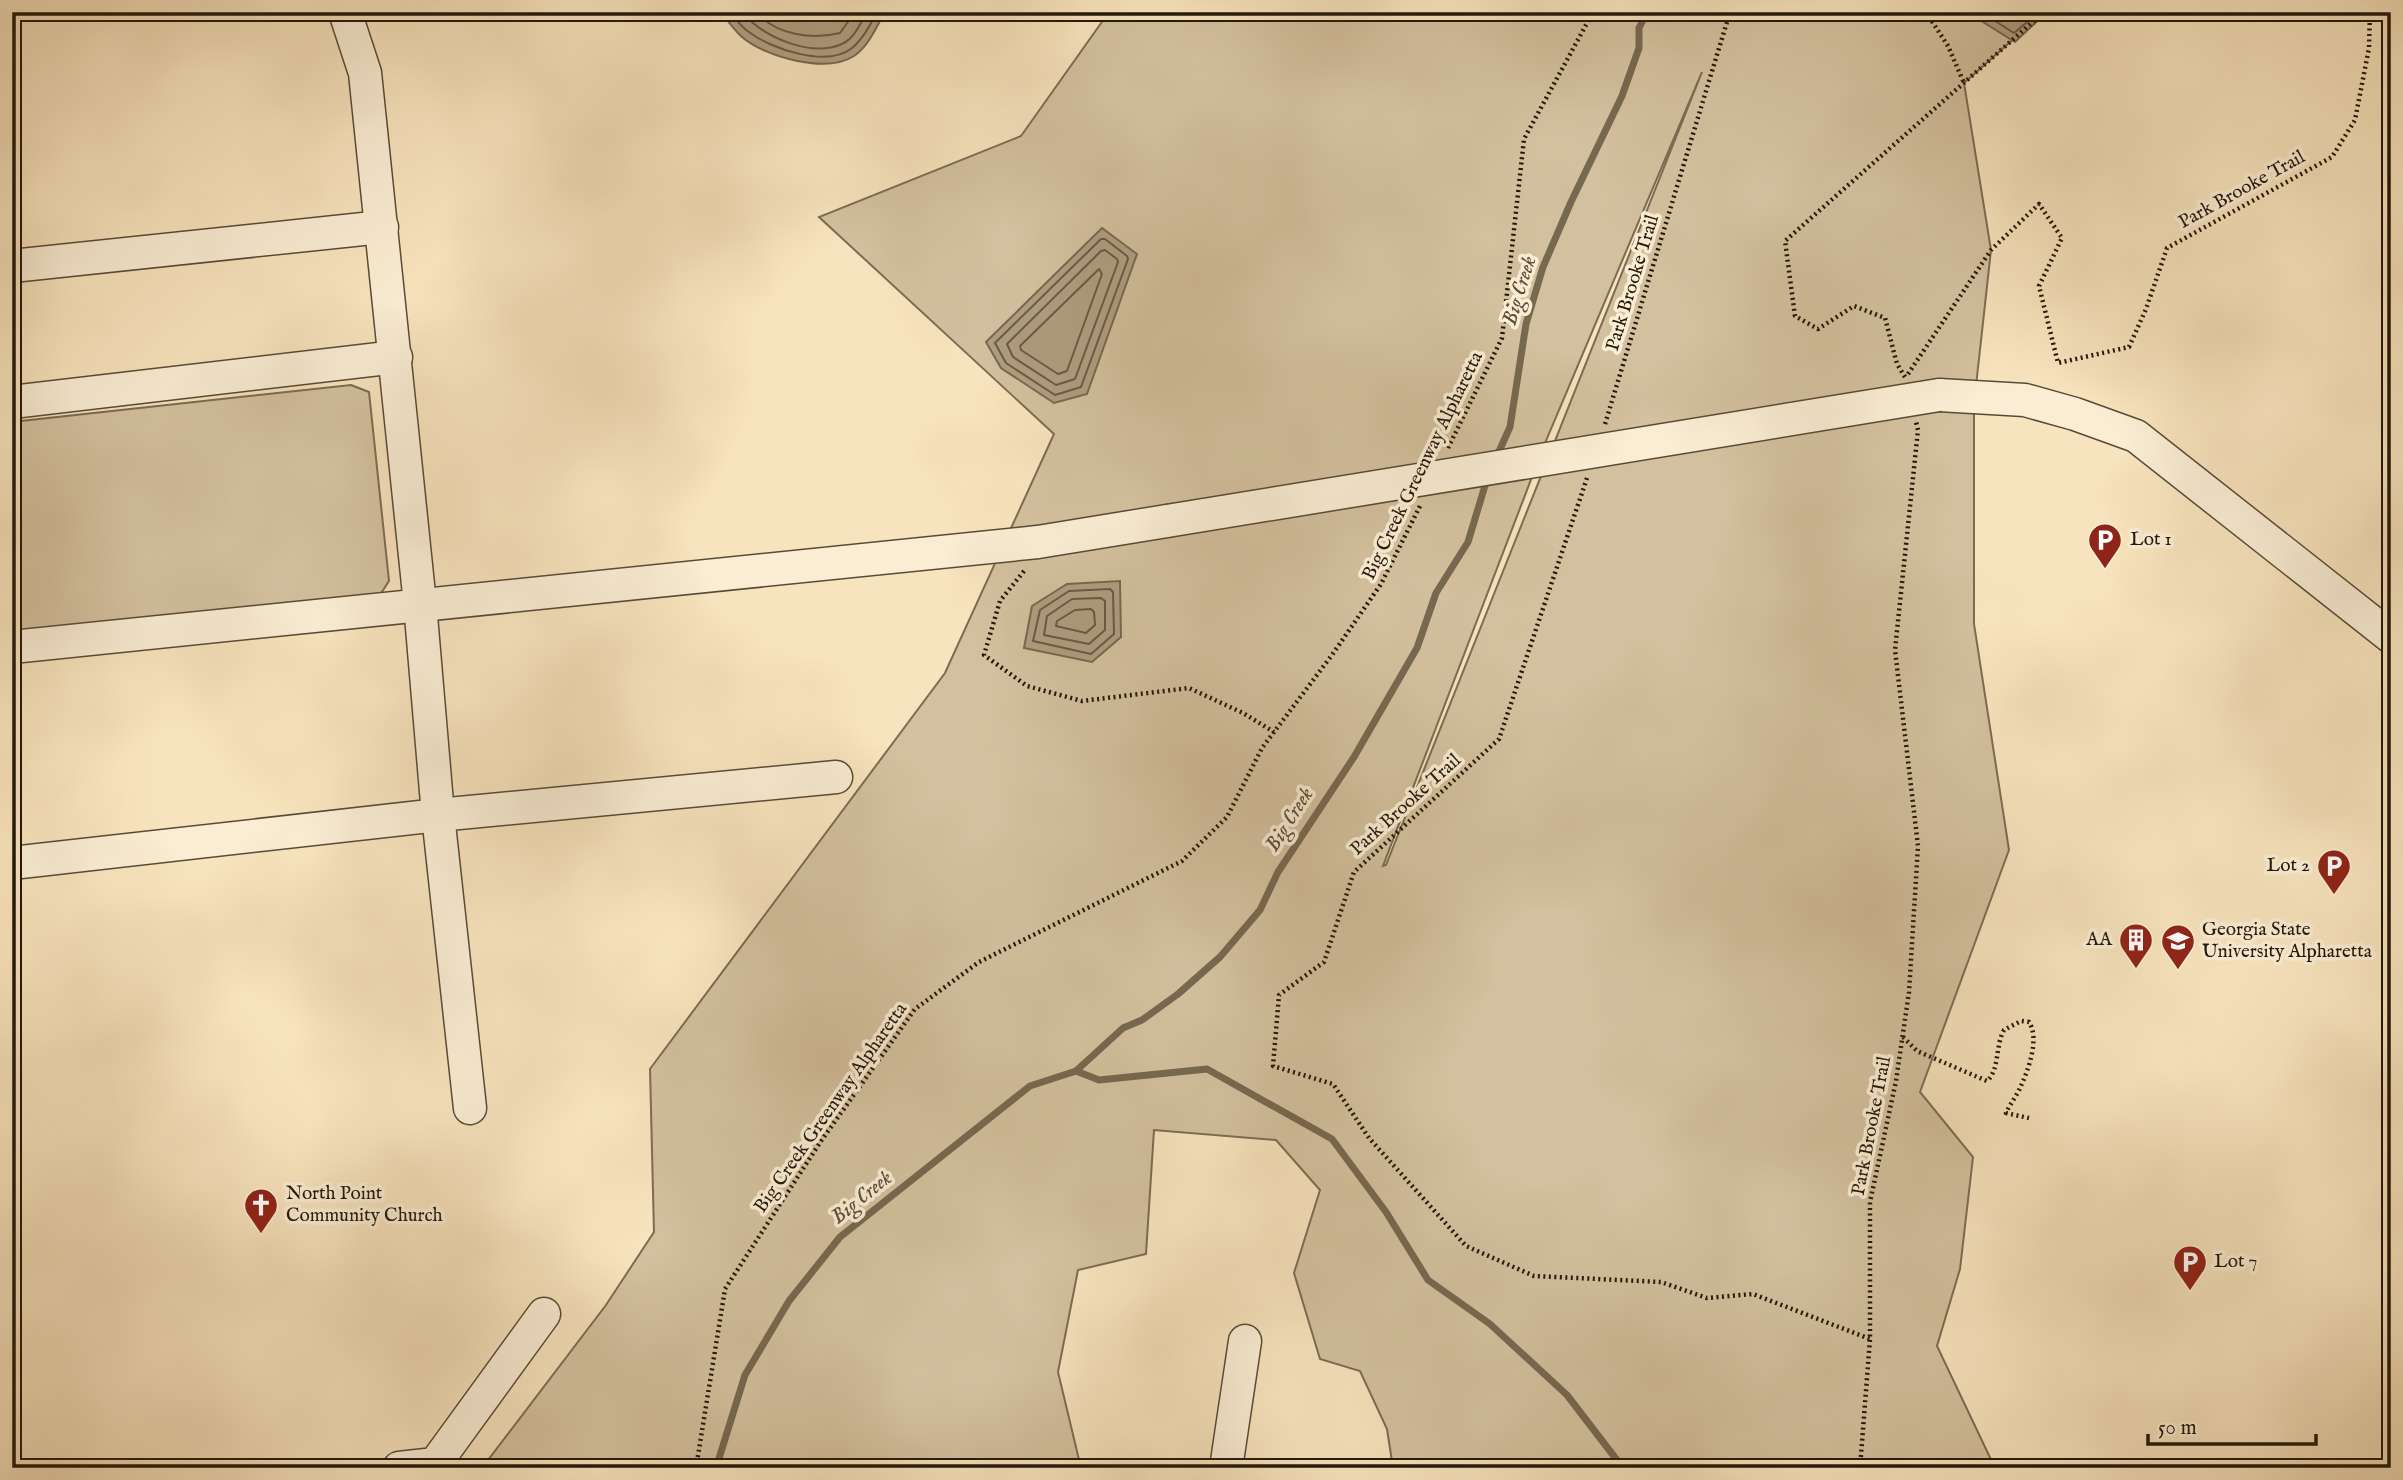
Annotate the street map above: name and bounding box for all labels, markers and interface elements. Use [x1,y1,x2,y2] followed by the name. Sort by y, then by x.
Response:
[2175,145,2310,235] street label: Park Brooke Trail
[1601,211,1665,354] street label: Park Brooke Trail
[1497,253,1543,329] water label: Big Creek
[1357,347,1489,584] street label: Big Creek Greenway Alpharetta
[2086,521,2124,570] parking icon: Lot 1
[2130,528,2172,552] place label: Lot 1
[1346,748,1467,861] street label: Park Brooke Trail
[1260,782,1321,857] water label: Big Creek
[2315,847,2353,896] parking icon: Lot 2
[2266,854,2310,878] place label: Lot 2
[2202,918,2373,964] place label: Georgia State University Alpharetta
[2117,921,2155,970] building icon: AA
[2159,922,2197,971] school or university icon: Georgia State University Alpharetta
[2085,928,2113,952] place label: AA
[750,999,912,1217] street label: Big Creek Greenway Alpharetta
[1847,1054,1897,1198] street label: Park Brooke Trail
[826,1166,898,1230] water label: Big Creek
[286,1182,443,1228] place label: North Point Community Church
[242,1186,280,1235] church icon: North Point Community Church
[2171,1243,2209,1292] parking icon: Lot 7
[2214,1250,2258,1274] place label: Lot 7
[2148,1403,2316,1447] scale bar
[2158,1415,2197,1442] text: 50 m

